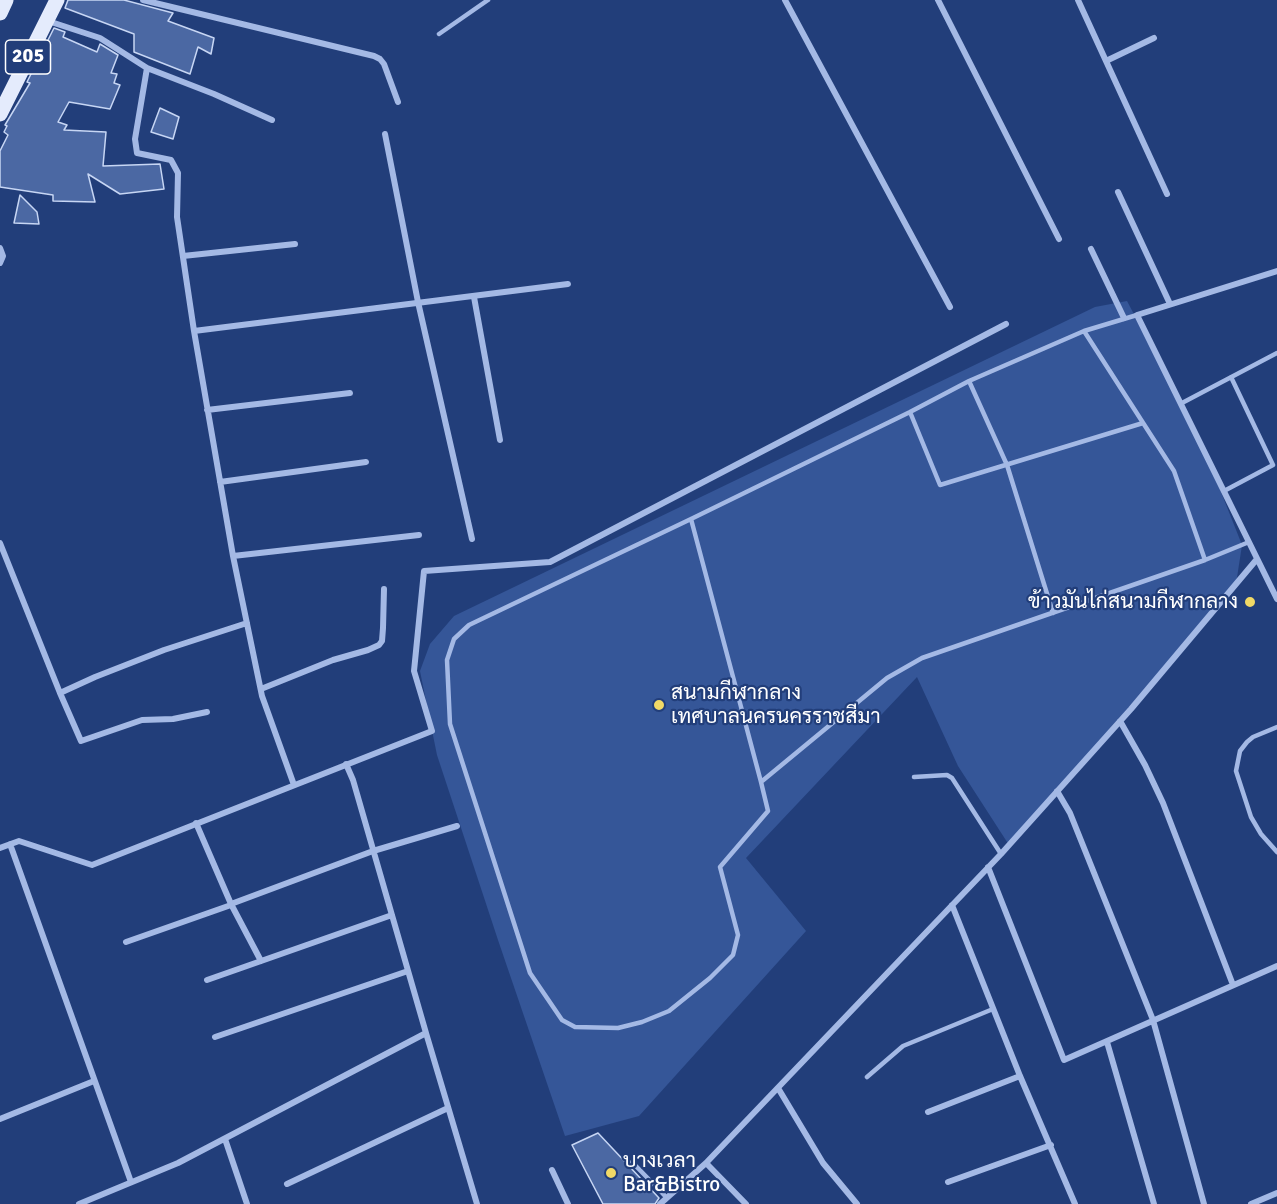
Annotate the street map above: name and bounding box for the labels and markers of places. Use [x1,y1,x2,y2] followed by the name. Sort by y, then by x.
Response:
[1028,589,1238,615] place label: ข้าวมันไก่สนามกีฬากลาง
[1243,595,1257,609] marker: ข้าวมันไก่สนามกีฬากลาง
[671,680,881,730] place label: สนามกีฬากลาง เทศบาลนครนครราชสีมา
[652,698,666,712] marker: สนามกีฬากลาง เทศบาลนครนครราชสีมา
[623,1148,720,1198] place label: บางเวลา Bar&Bistro
[604,1166,618,1180] marker: บางเวลา Bar&Bistro

